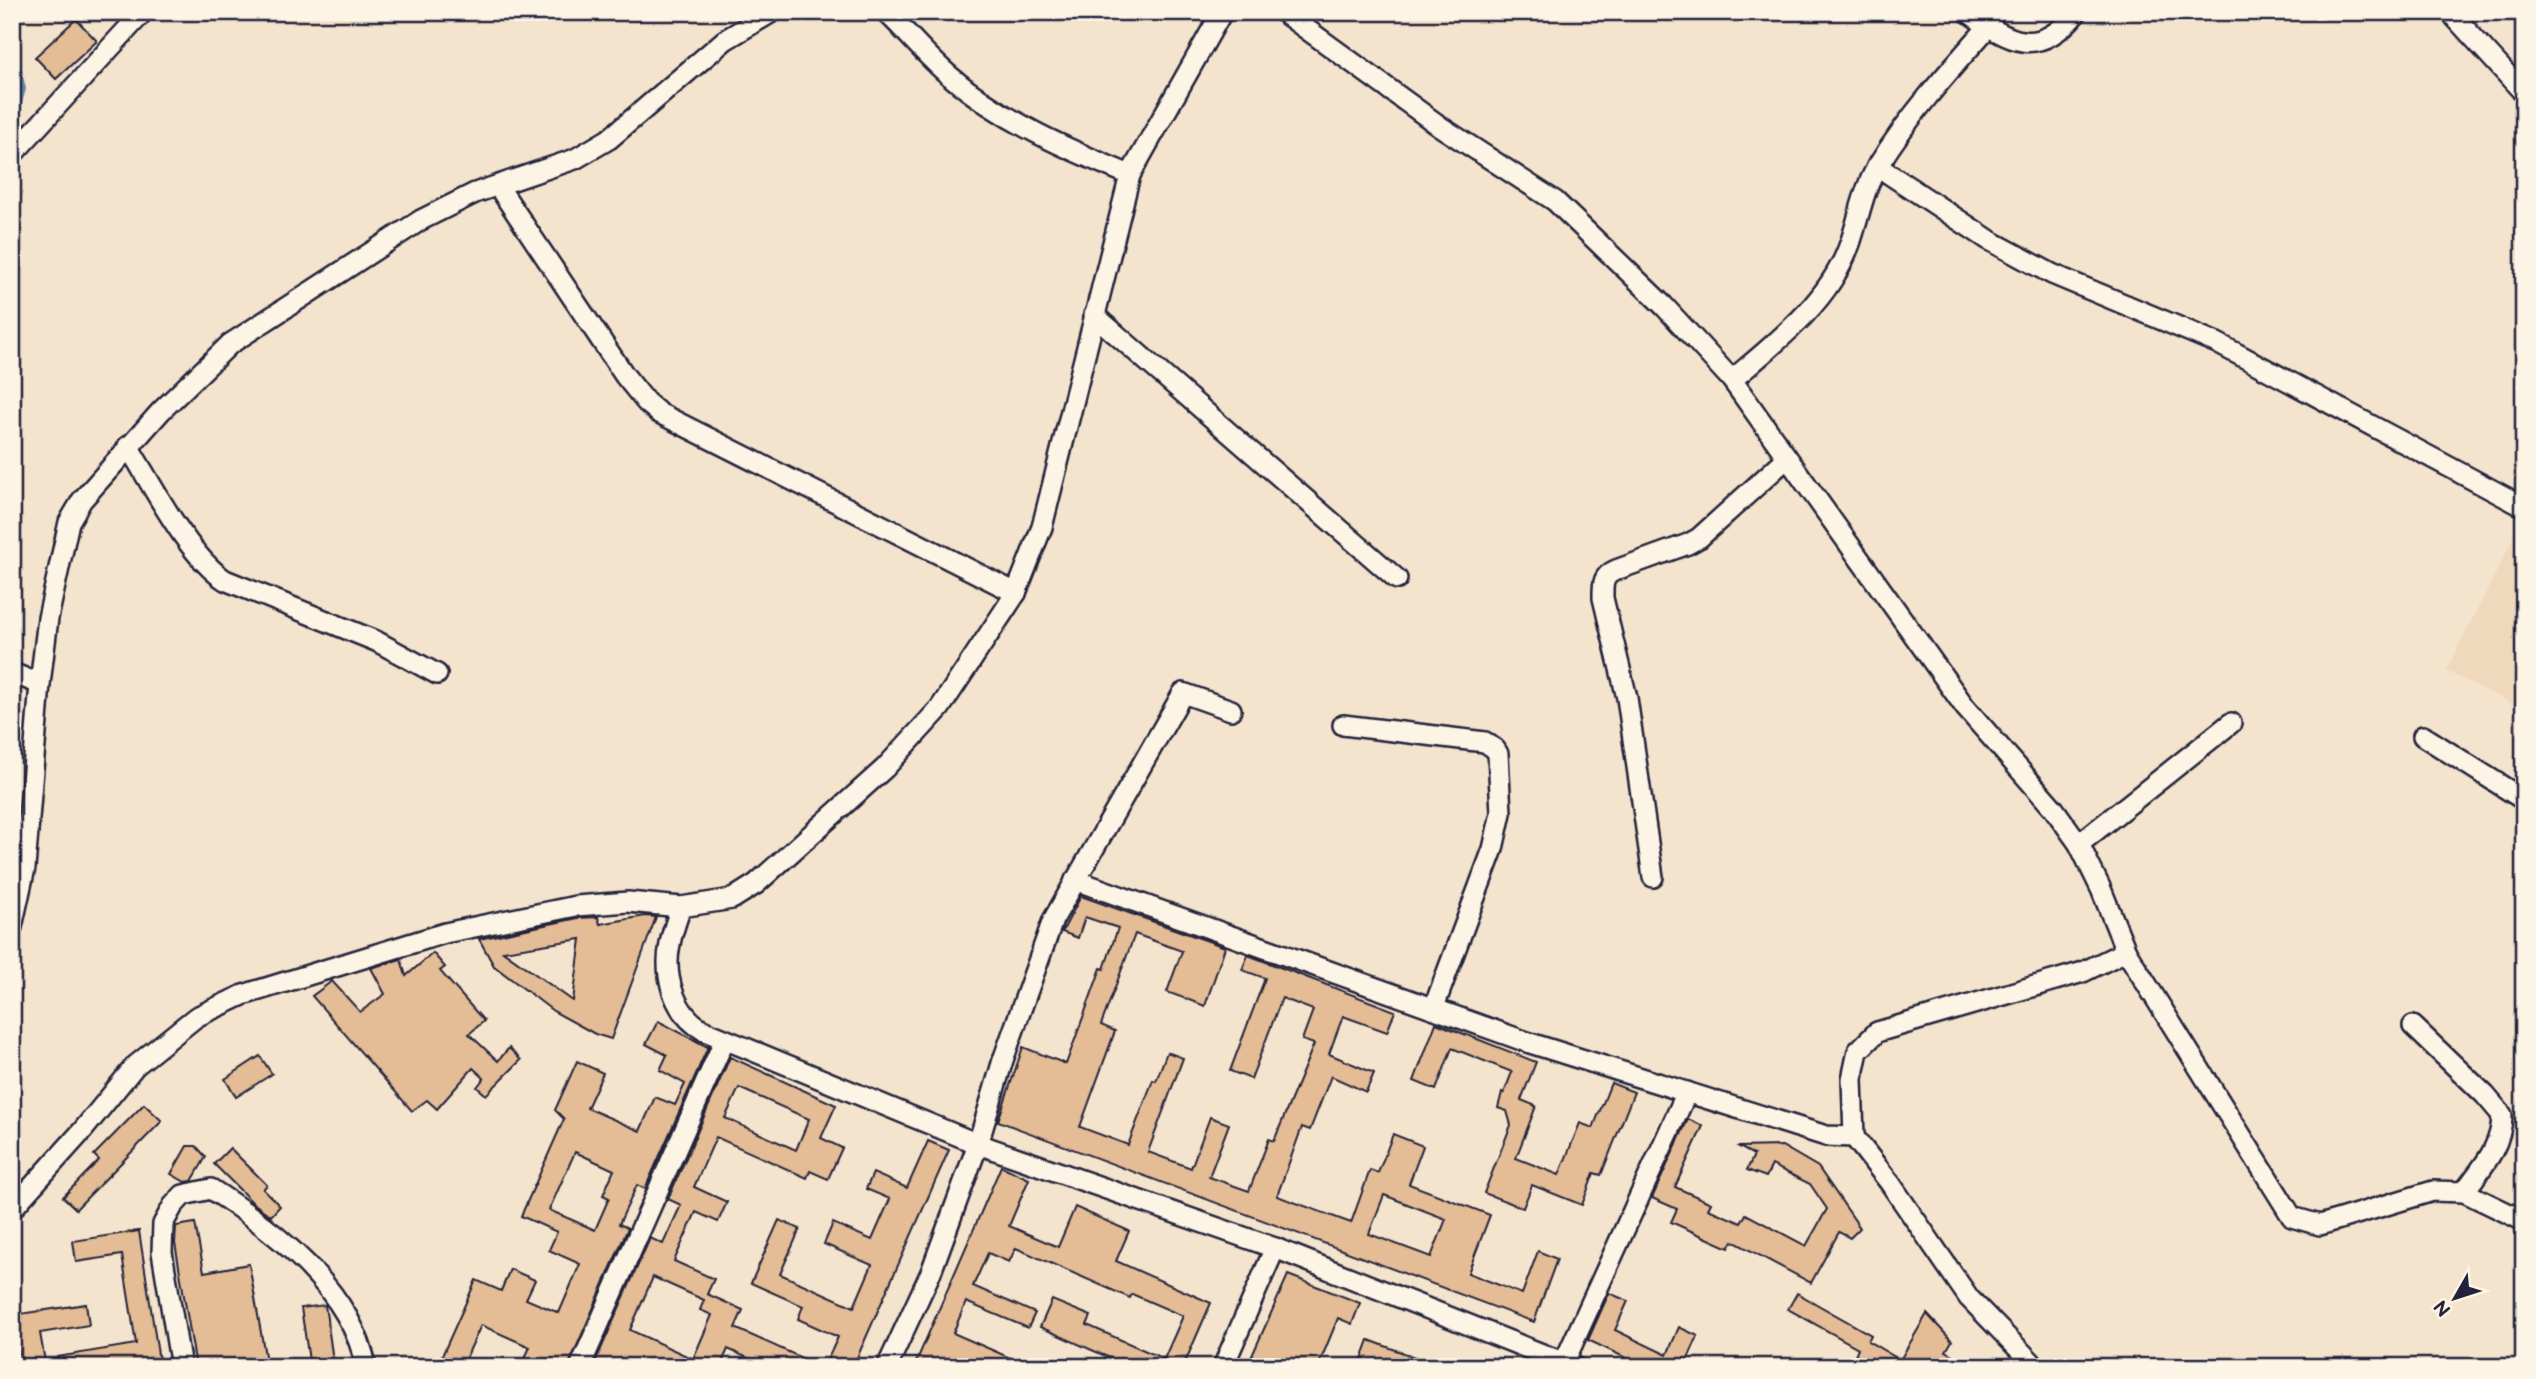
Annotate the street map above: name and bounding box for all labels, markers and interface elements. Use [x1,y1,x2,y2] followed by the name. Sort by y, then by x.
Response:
[2420,1264,2490,1334] north arrow
[2430,1295,2456,1321] text: N

